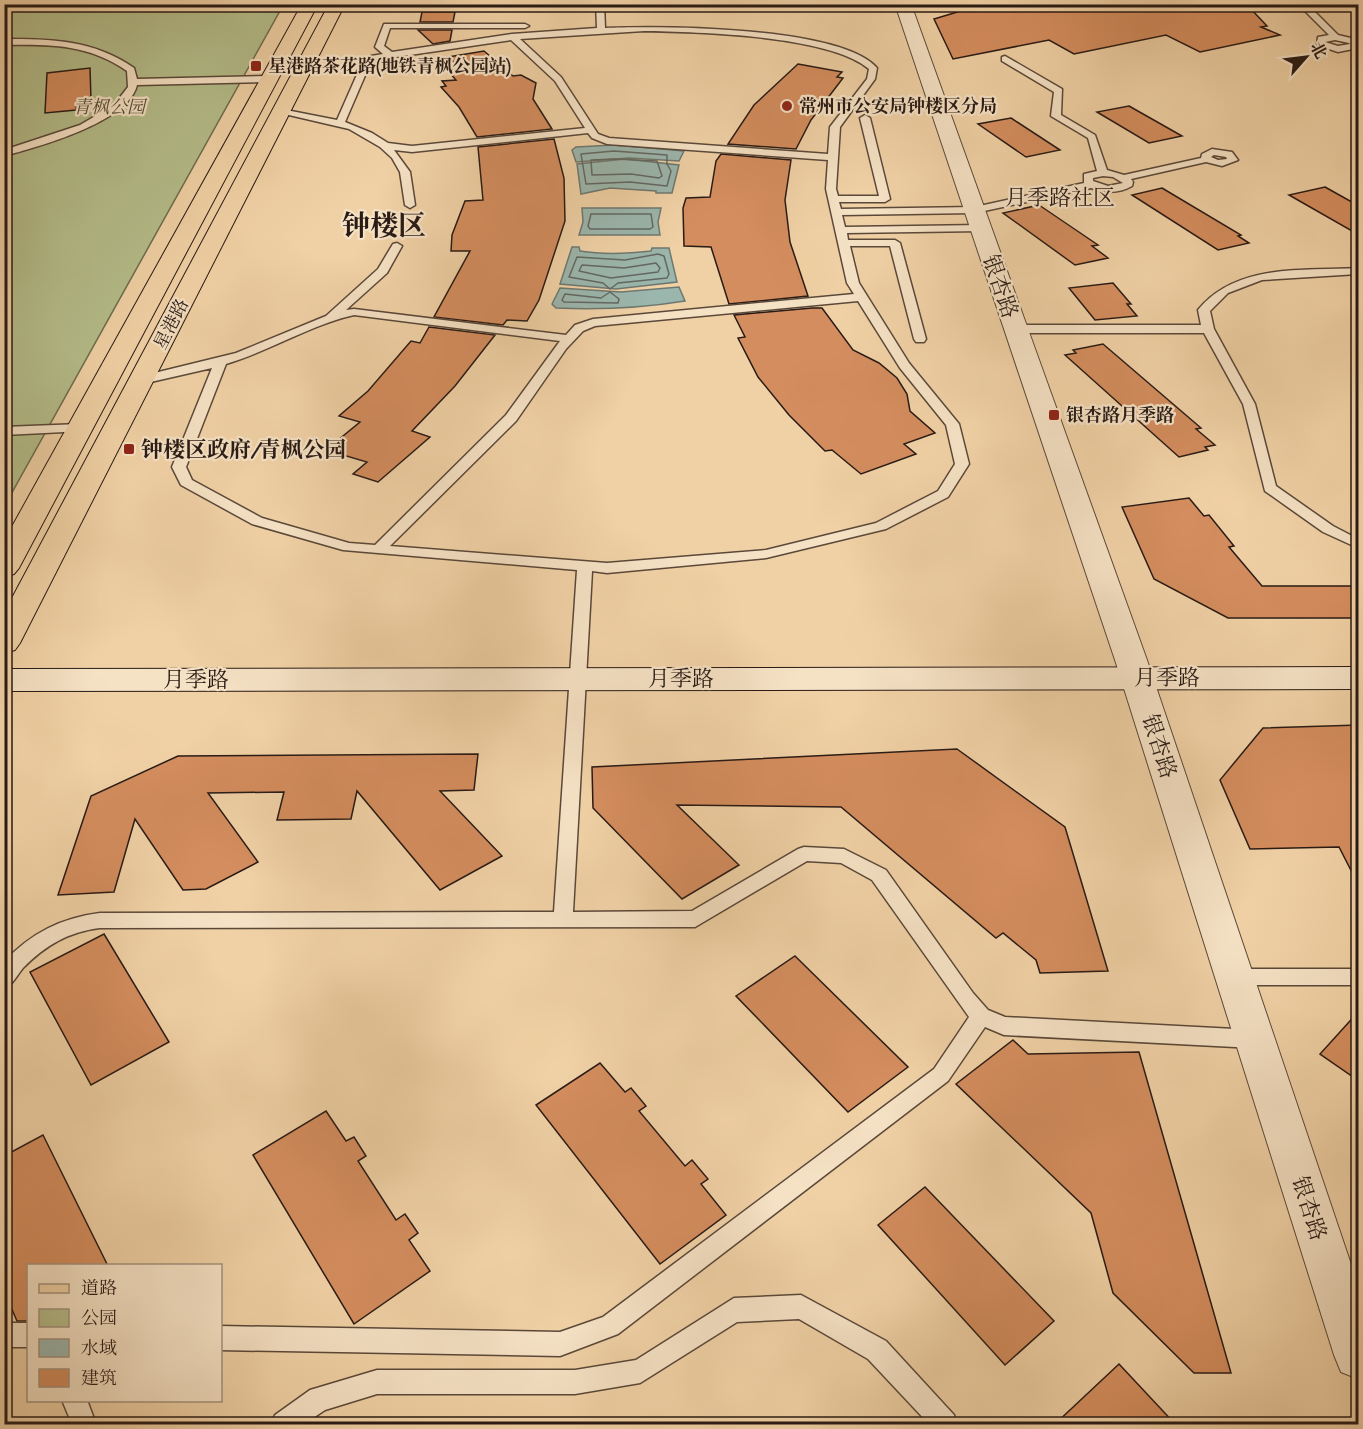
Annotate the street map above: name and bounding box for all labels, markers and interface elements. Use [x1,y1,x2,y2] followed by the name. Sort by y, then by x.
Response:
[1276,27,1336,87] north arrow
[1305,39,1330,63] text: 北
[268,56,511,79] place label: 星港路茶花路(地铁青枫公园站)
[249,59,263,73] marker: 星港路茶花路(地铁青枫公园站)
[799,96,997,119] place label: 常州市公安局钟楼区分局
[73,97,148,120] park label: 青枫公园
[780,99,794,113] marker: 常州市公安局钟楼区分局
[1005,185,1115,213] district label: 月季路社区
[342,210,426,245] district label: 钟楼区
[975,251,1023,322] street label: 银杏路
[150,295,195,354] street label: 星港路
[1066,405,1174,428] place label: 银杏路月季路
[1047,408,1061,422] marker: 银杏路月季路
[141,437,347,465] place label: 钟楼区政府/青枫公园
[122,442,136,456] marker: 钟楼区政府/青枫公园
[1134,665,1200,693] street label: 月季路
[648,666,714,694] street label: 月季路
[163,667,229,695] street label: 月季路
[1135,711,1182,782] street label: 银杏路
[1285,1173,1332,1244] street label: 银杏路
[27,1264,222,1402] legend
[81,1278,117,1301] text: 道路
[81,1308,117,1331] text: 公园
[81,1338,117,1361] text: 水域
[81,1368,117,1391] text: 建筑

